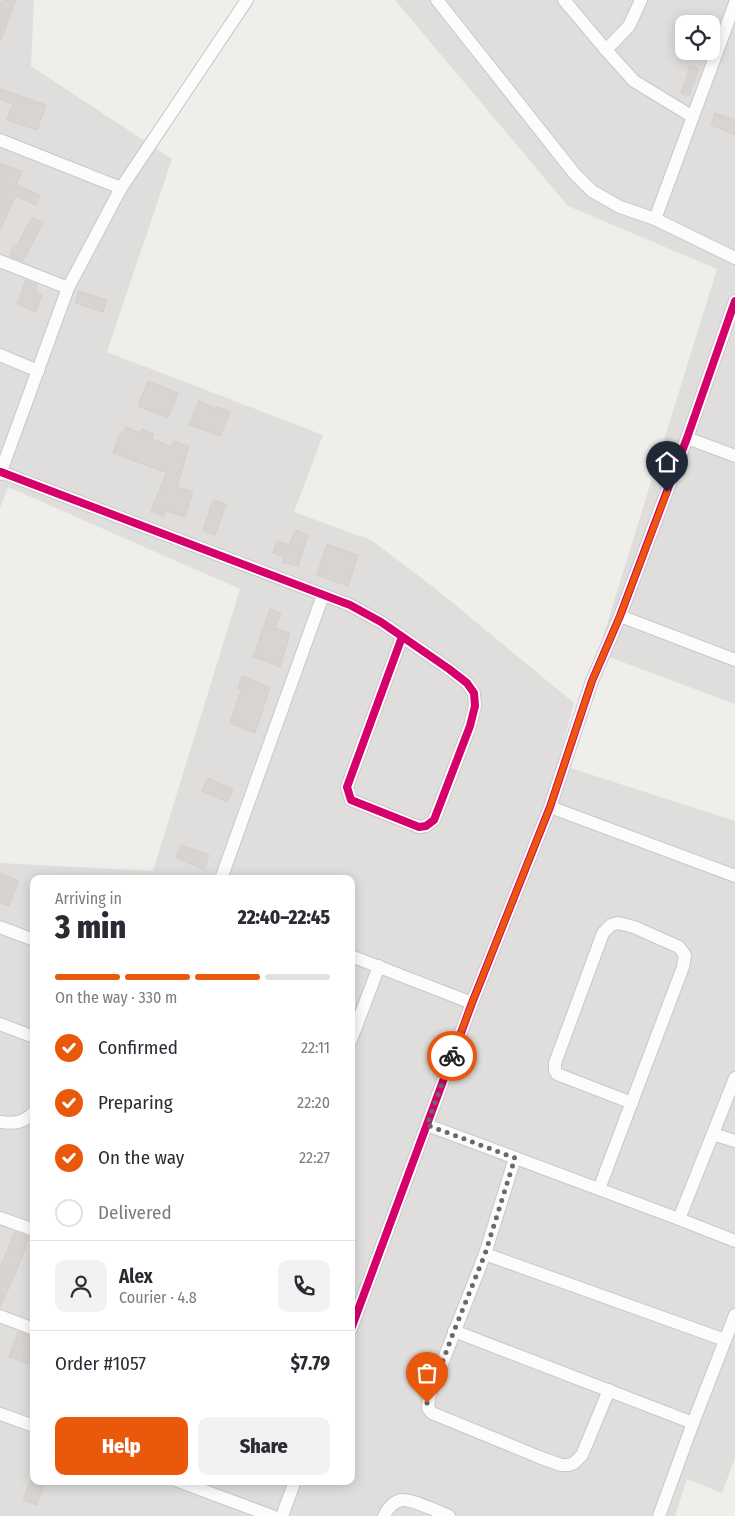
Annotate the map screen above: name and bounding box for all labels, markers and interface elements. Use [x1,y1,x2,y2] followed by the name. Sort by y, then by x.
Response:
[675,15,720,60] map controls
[675,15,720,60] button: locate
[646,441,688,492] pin
[653,448,681,476] icon: home
[55,889,122,908] text: Arriving in
[238,906,330,929] text: 22:40–22:45
[55,908,126,946] text: 3 min
[55,988,177,1007] text: On the way · 330 m
[427,1031,477,1081] courier
[55,1034,83,1062] icon: check
[98,1036,178,1059] text: Confirmed
[301,1038,330,1057] text: 22:11
[438,1042,466,1070] icon: bike
[55,1089,83,1117] icon: check
[98,1091,173,1114] text: Preparing
[297,1093,330,1112] text: 22:20
[55,1144,83,1172] icon: check
[98,1146,184,1169] text: On the way
[299,1148,330,1167] text: 22:27
[98,1201,172,1224] text: Delivered
[55,1260,107,1312] button: person
[278,1260,330,1312] button: phone
[119,1265,153,1288] text: Alex
[119,1288,197,1307] text: Courier · 4.8
[55,1352,146,1375] text: Order #1057
[291,1352,330,1375] text: $7.79
[406,1352,448,1403] pin
[413,1359,441,1387] icon: bag
[55,1417,188,1475] button: Help
[198,1417,330,1475] button: Share

